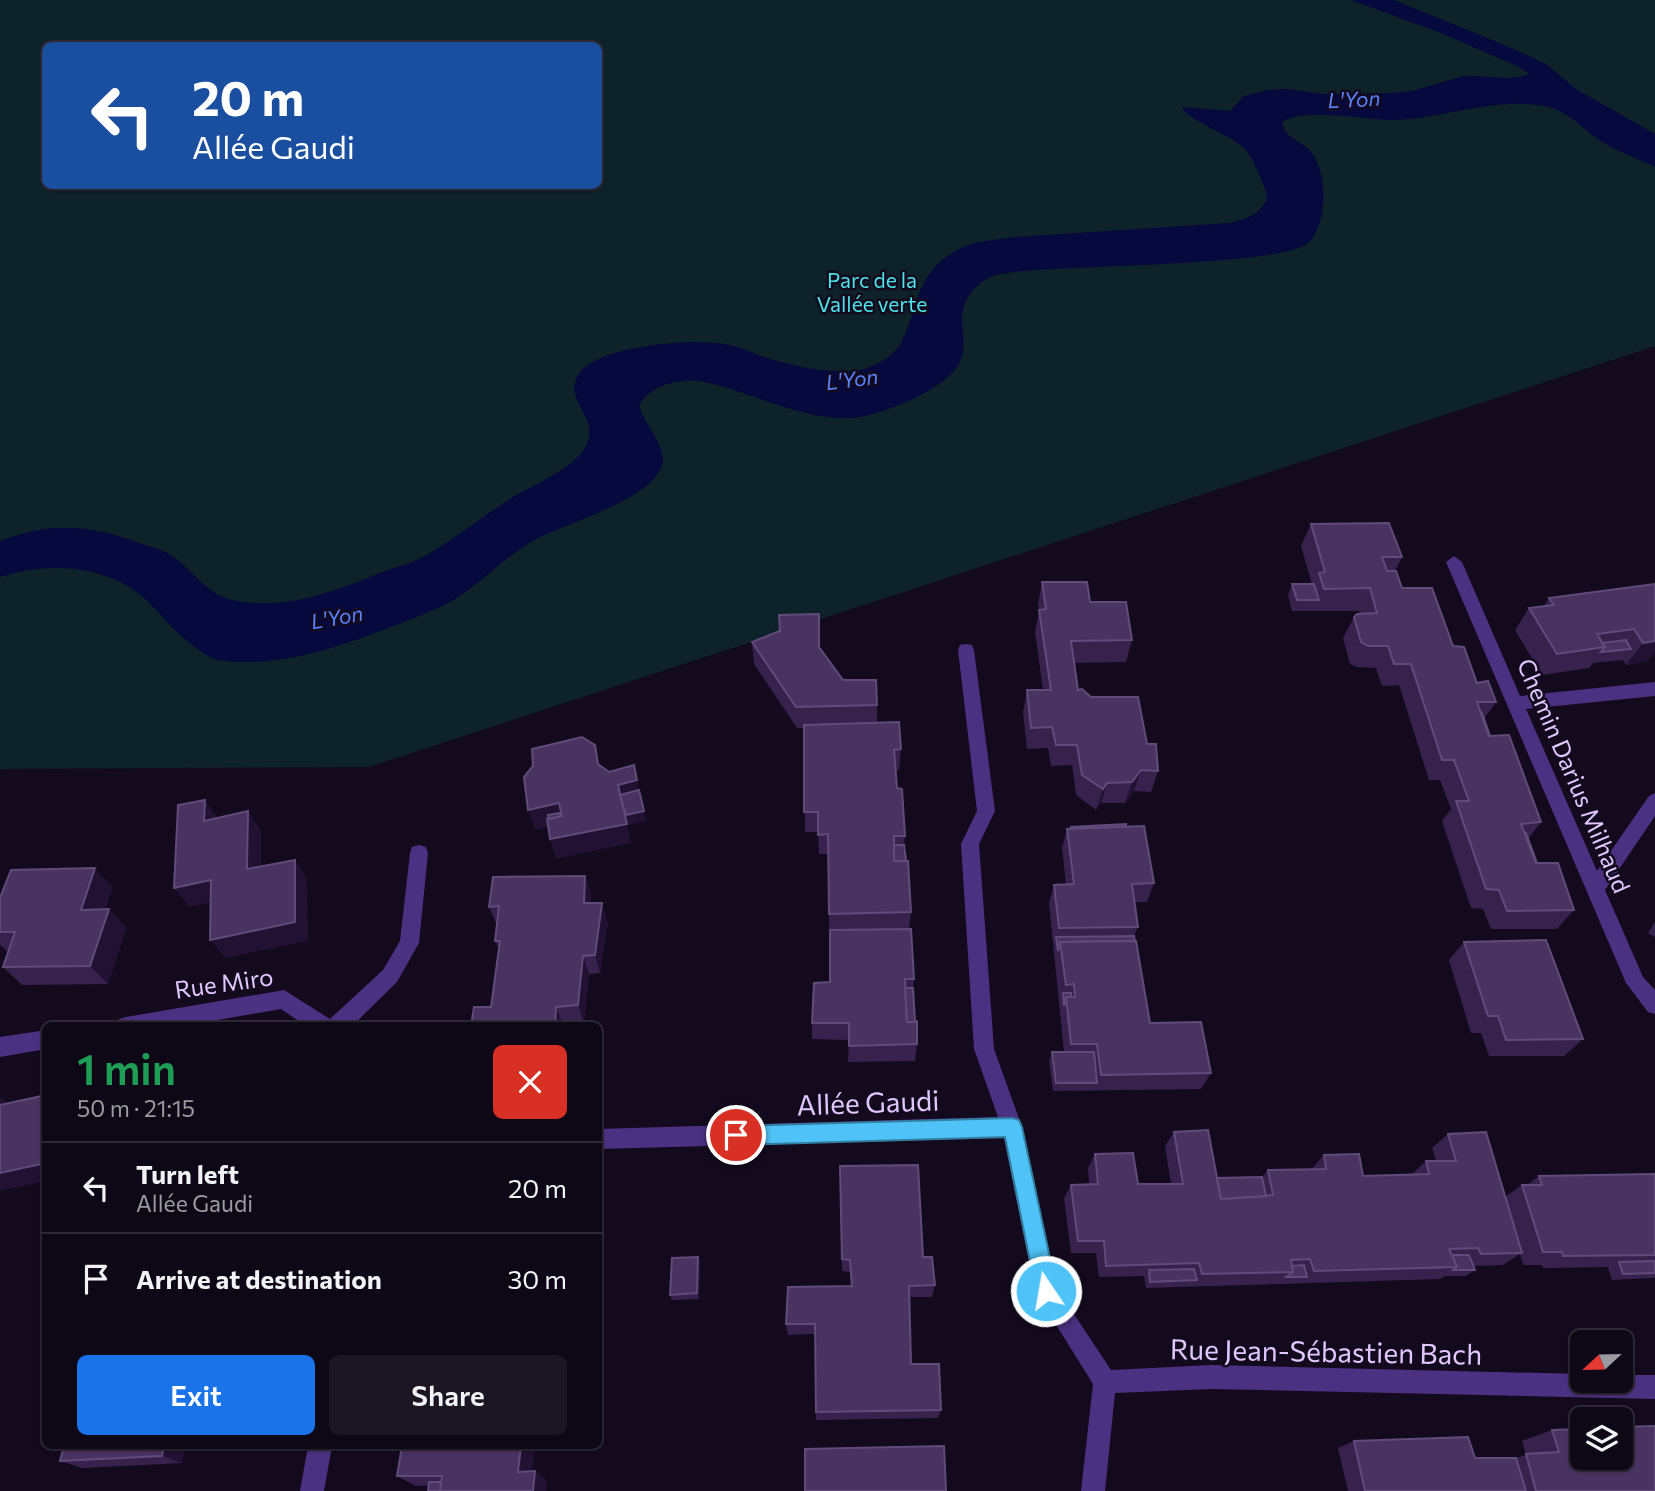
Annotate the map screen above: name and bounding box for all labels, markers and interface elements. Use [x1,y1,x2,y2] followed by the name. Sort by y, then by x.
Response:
[192,66,304,126] text: 20 m
[77,70,168,161] icon: left
[1327,85,1381,112] water label: L'Yon
[192,126,355,166] text: Allée Gaudi
[817,267,927,316] park label: Parc de la Vallée verte
[824,363,880,394] water label: L'Yon
[309,600,365,633] water label: L'Yon
[1512,654,1637,897] street label: Chemin Darius Milhaud
[173,961,275,1004] street label: Rue Miro
[77,1042,176,1094] text: 1 min
[493,1045,567,1119] button: close
[796,1083,940,1121] street label: Allée Gaudi
[77,1094,195,1122] text: 50 m · 21:15
[706,1105,766,1165] pin
[717,1116,755,1154] icon: arrive
[136,1158,239,1189] text: Turn left
[77,1169,115,1207] icon: left
[508,1172,567,1203] text: 20 m
[136,1189,253,1217] text: Allée Gaudi
[1009,1254,1083,1328] position arrow
[77,1260,115,1298] icon: arrive
[136,1263,382,1294] text: Arrive at destination
[508,1263,567,1294] text: 30 m
[1570,1330,1633,1393] north arrow
[1570,1330,1633,1470] map controls
[1170,1331,1482,1371] street label: Rue Jean-Sébastien Bach
[77,1355,315,1435] button: Exit
[329,1355,567,1435] button: Share
[1570,1407,1633,1470] button: layers

